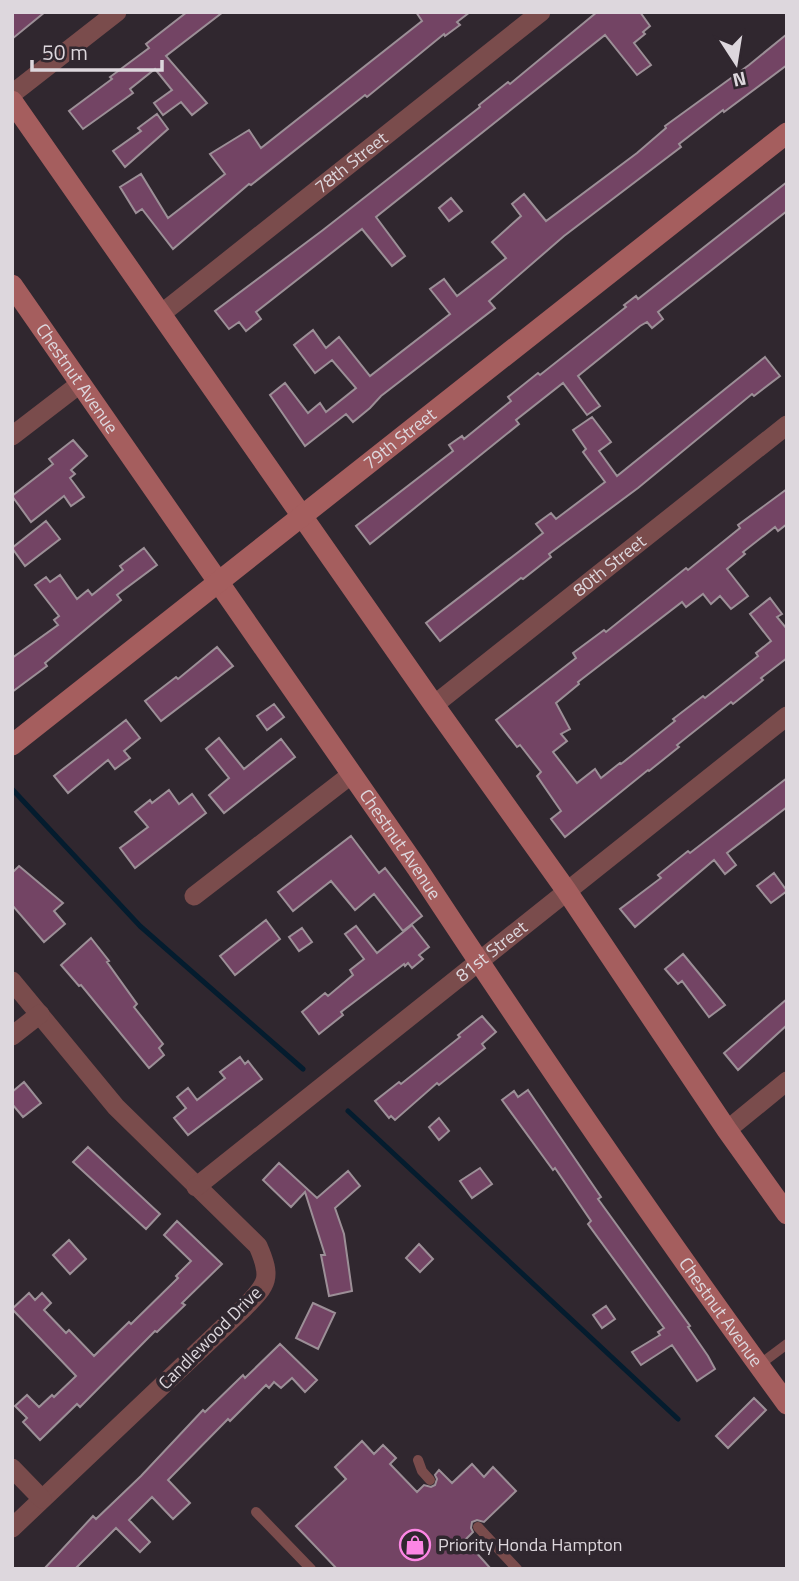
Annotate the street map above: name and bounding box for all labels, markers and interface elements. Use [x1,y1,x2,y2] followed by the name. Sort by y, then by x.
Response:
[32,28,161,72] scale bar
[701,28,771,98] north arrow
[42,36,88,68] text: 50 m
[730,65,749,96] text: N
[309,124,394,200] street label: 78th Street
[30,318,125,439] street label: Chestnut Avenue
[357,401,442,476] street label: 79th Street
[567,527,652,603] street label: 80th Street
[353,783,448,905] street label: Chestnut Avenue
[450,913,534,988] street label: 81st Street
[673,1252,770,1372] street label: Chestnut Avenue
[152,1280,268,1396] street label: Candlewood Drive
[398,1528,432,1562] shop icon: Priority Honda Hampton
[438,1531,622,1558] place label: Priority Honda Hampton

